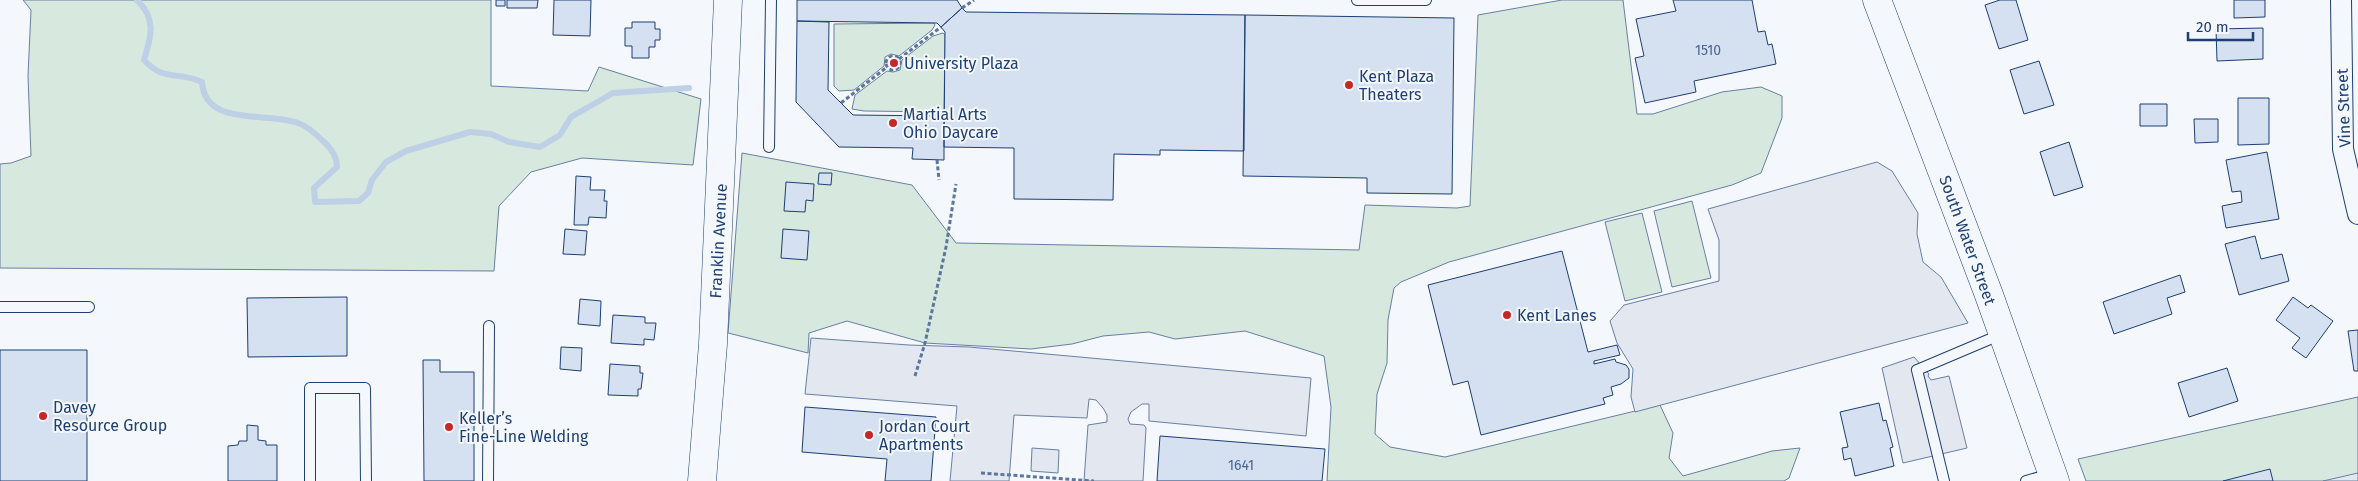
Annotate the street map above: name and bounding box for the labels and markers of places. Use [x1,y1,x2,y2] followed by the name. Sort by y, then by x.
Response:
[904,54,1019,73] place label: University Plaza
[888,57,900,69] marker: University Plaza
[1359,67,1434,104] place label: Kent Plaza Theaters
[1343,79,1355,91] marker: Kent Plaza Theaters
[903,105,999,142] place label: Martial Arts Ohio Daycare
[887,117,899,129] marker: Martial Arts Ohio Daycare
[1517,306,1596,325] place label: Kent Lanes
[1501,309,1513,321] marker: Kent Lanes
[53,398,167,435] place label: Davey Resource Group
[459,409,589,446] place label: Keller’s Fine-Line Welding
[37,410,49,422] marker: Davey Resource Group
[879,417,970,454] place label: Jordan Court Apartments
[443,421,455,433] marker: Keller’s Fine-Line Welding
[863,429,875,441] marker: Jordan Court Apartments

